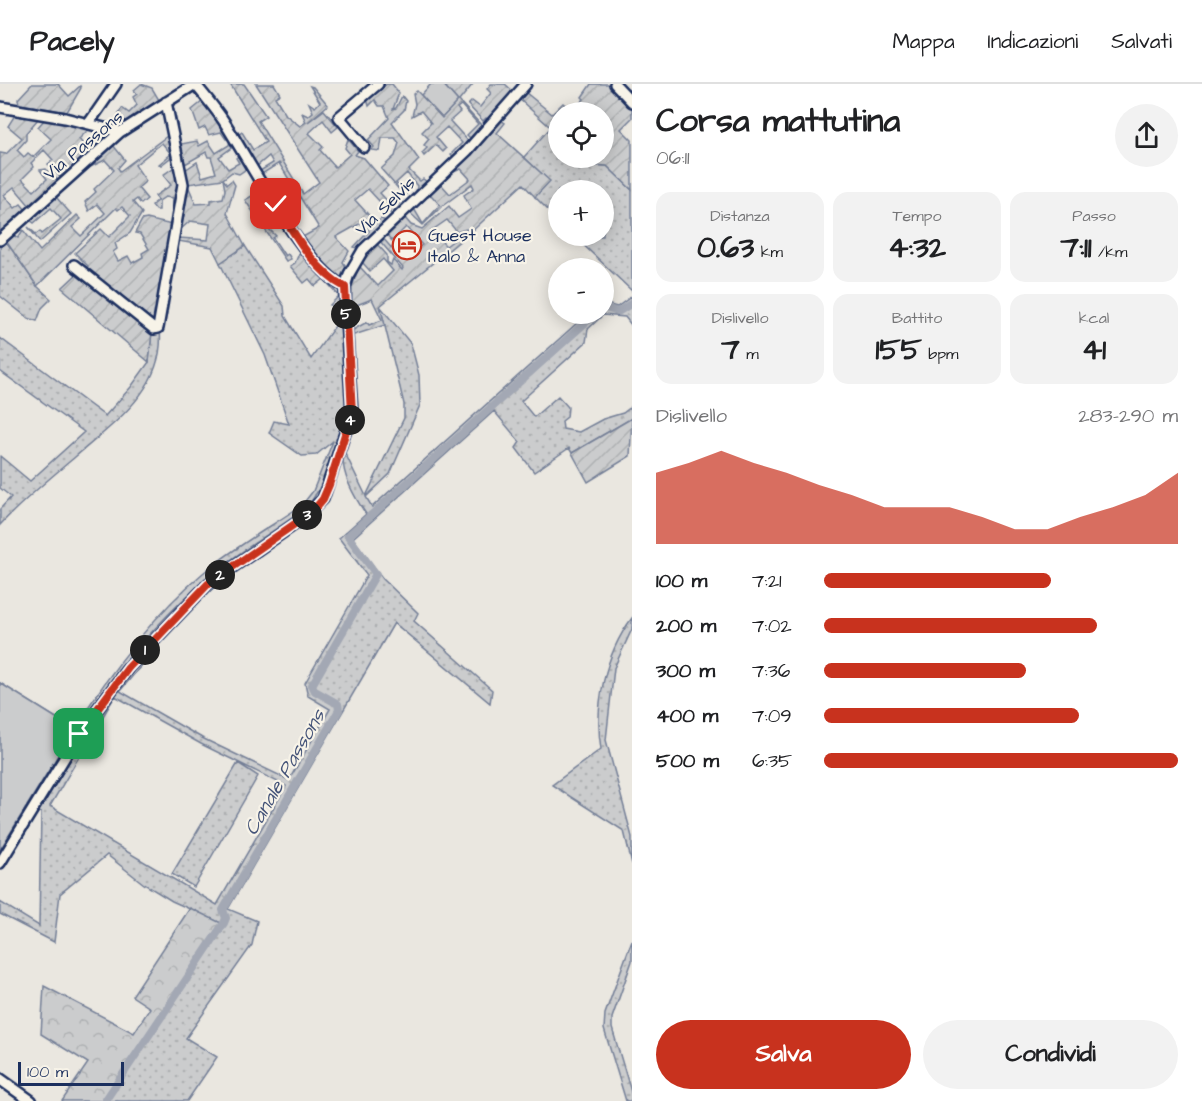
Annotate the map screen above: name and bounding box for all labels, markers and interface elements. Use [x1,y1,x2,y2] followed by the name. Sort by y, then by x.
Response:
[30,22,115,61] text: Pacely
[892,27,955,56] text: Mappa
[988,27,1078,56] text: Indicazioni
[1111,27,1172,56] text: Salvati
[656,98,900,144] text: Corsa mattutina
[548,102,614,324] map controls
[548,102,614,168] button: locate
[1115,104,1178,167] button: share
[38,105,129,186] street label: Via Passons
[656,144,690,172] text: 06:11
[349,171,421,242] street label: Via Selvis
[250,178,301,229] pin
[548,180,614,246] button: +
[259,187,292,220] icon: check
[710,205,770,227] text: Distanza
[893,205,941,227] text: Tempo
[1072,205,1116,227] text: Passo
[428,223,532,269] place label: Guest House Italo & Anna
[697,227,754,269] text: 0.63
[888,227,946,269] text: 4:32
[1060,227,1092,269] text: 7:11
[391,229,423,261] hotel icon: Guest House Italo & Anna
[754,241,783,263] text: km
[1092,241,1128,263] text: /km
[548,258,614,324] button: −
[331,299,361,329] pin: 5
[340,303,352,325] text: 5
[712,307,768,329] text: Dislivello
[892,307,942,329] text: Battito
[1079,307,1109,329] text: kcal
[721,329,740,371] text: 7
[875,329,922,371] text: 155
[1082,329,1106,371] text: 41
[740,343,759,365] text: m
[922,343,959,365] text: bpm
[656,402,727,430] text: Dislivello
[1078,402,1178,430] text: 283–290 m
[335,405,365,435] pin: 4
[345,409,355,431] text: 4
[292,500,322,530] pin: 3
[303,504,311,526] text: 3
[205,560,235,590] pin: 2
[215,564,225,586] text: 2
[656,567,707,595] text: 100 m
[752,567,782,595] text: 7:21
[656,612,716,640] text: 200 m
[752,612,792,640] text: 7:02
[130,635,160,665] pin: 1
[144,639,146,661] text: 1
[656,657,715,685] text: 300 m
[752,657,790,685] text: 7:36
[656,702,718,730] text: 400 m
[752,702,792,730] text: 7:09
[238,704,333,840] water label: Canale Passons
[53,708,104,759] pin
[62,717,95,750] icon: arrive
[656,747,719,775] text: 500 m
[752,747,792,775] text: 6:35
[656,1020,911,1089] button: Salva
[923,1020,1178,1089] button: Condividi
[18,1059,124,1086] scale bar
[27,1061,68,1083] text: 100 m

